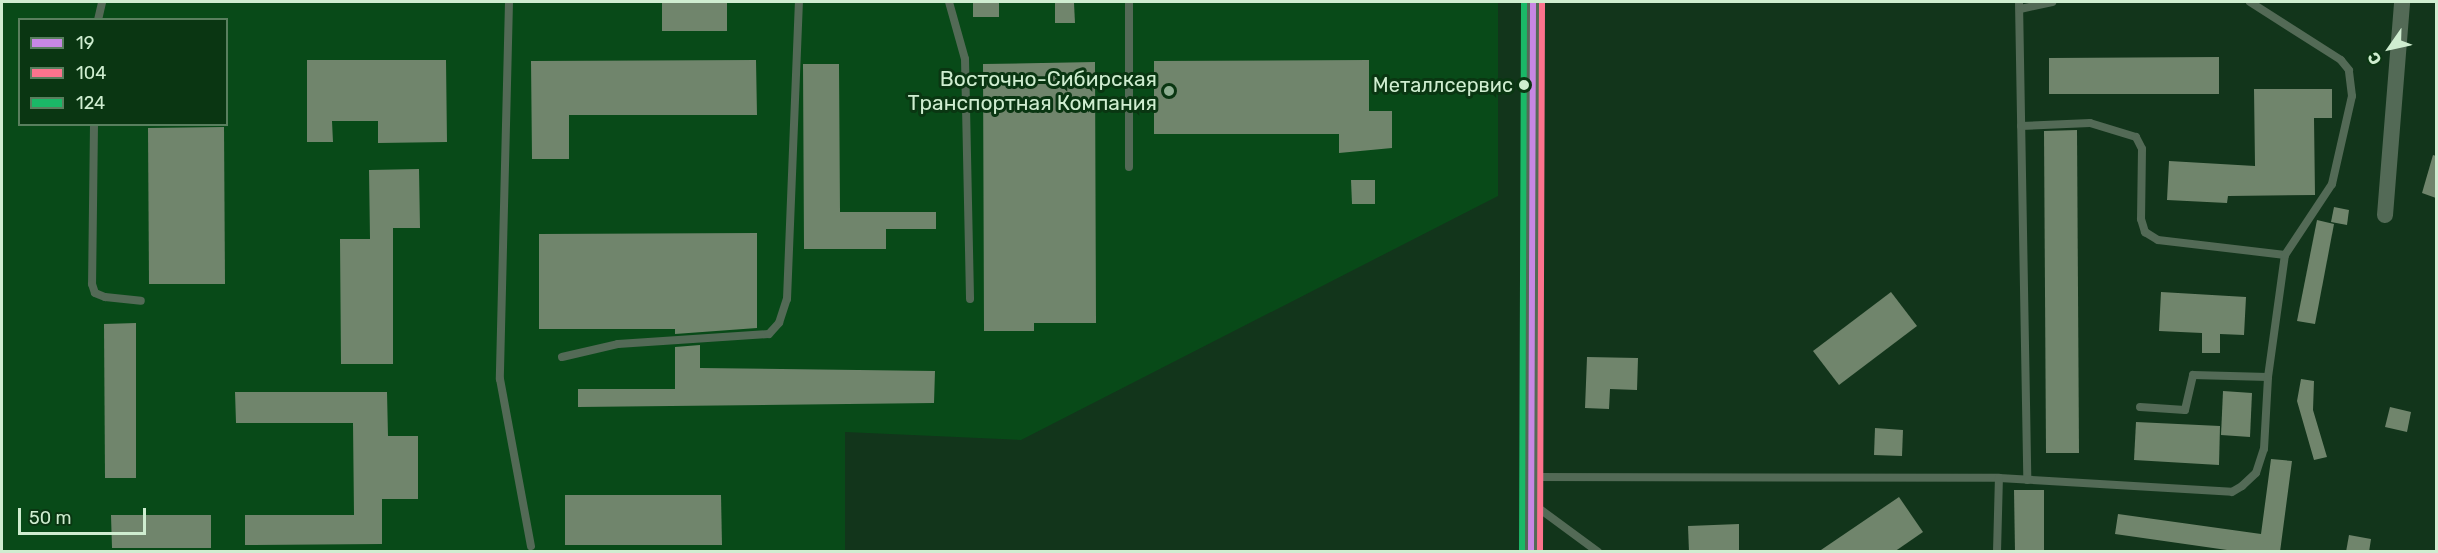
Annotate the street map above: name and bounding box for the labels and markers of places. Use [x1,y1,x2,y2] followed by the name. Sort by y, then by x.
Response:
[907,66,1157,116] place label: Восточно-Сибирская Транспортная Компания
[1373,73,1513,97] place label: Металлсервис
[1518,79,1530,91] marker: Металлсервис
[1162,84,1176,98] marker: Восточно-Сибирская Транспортная Компания

